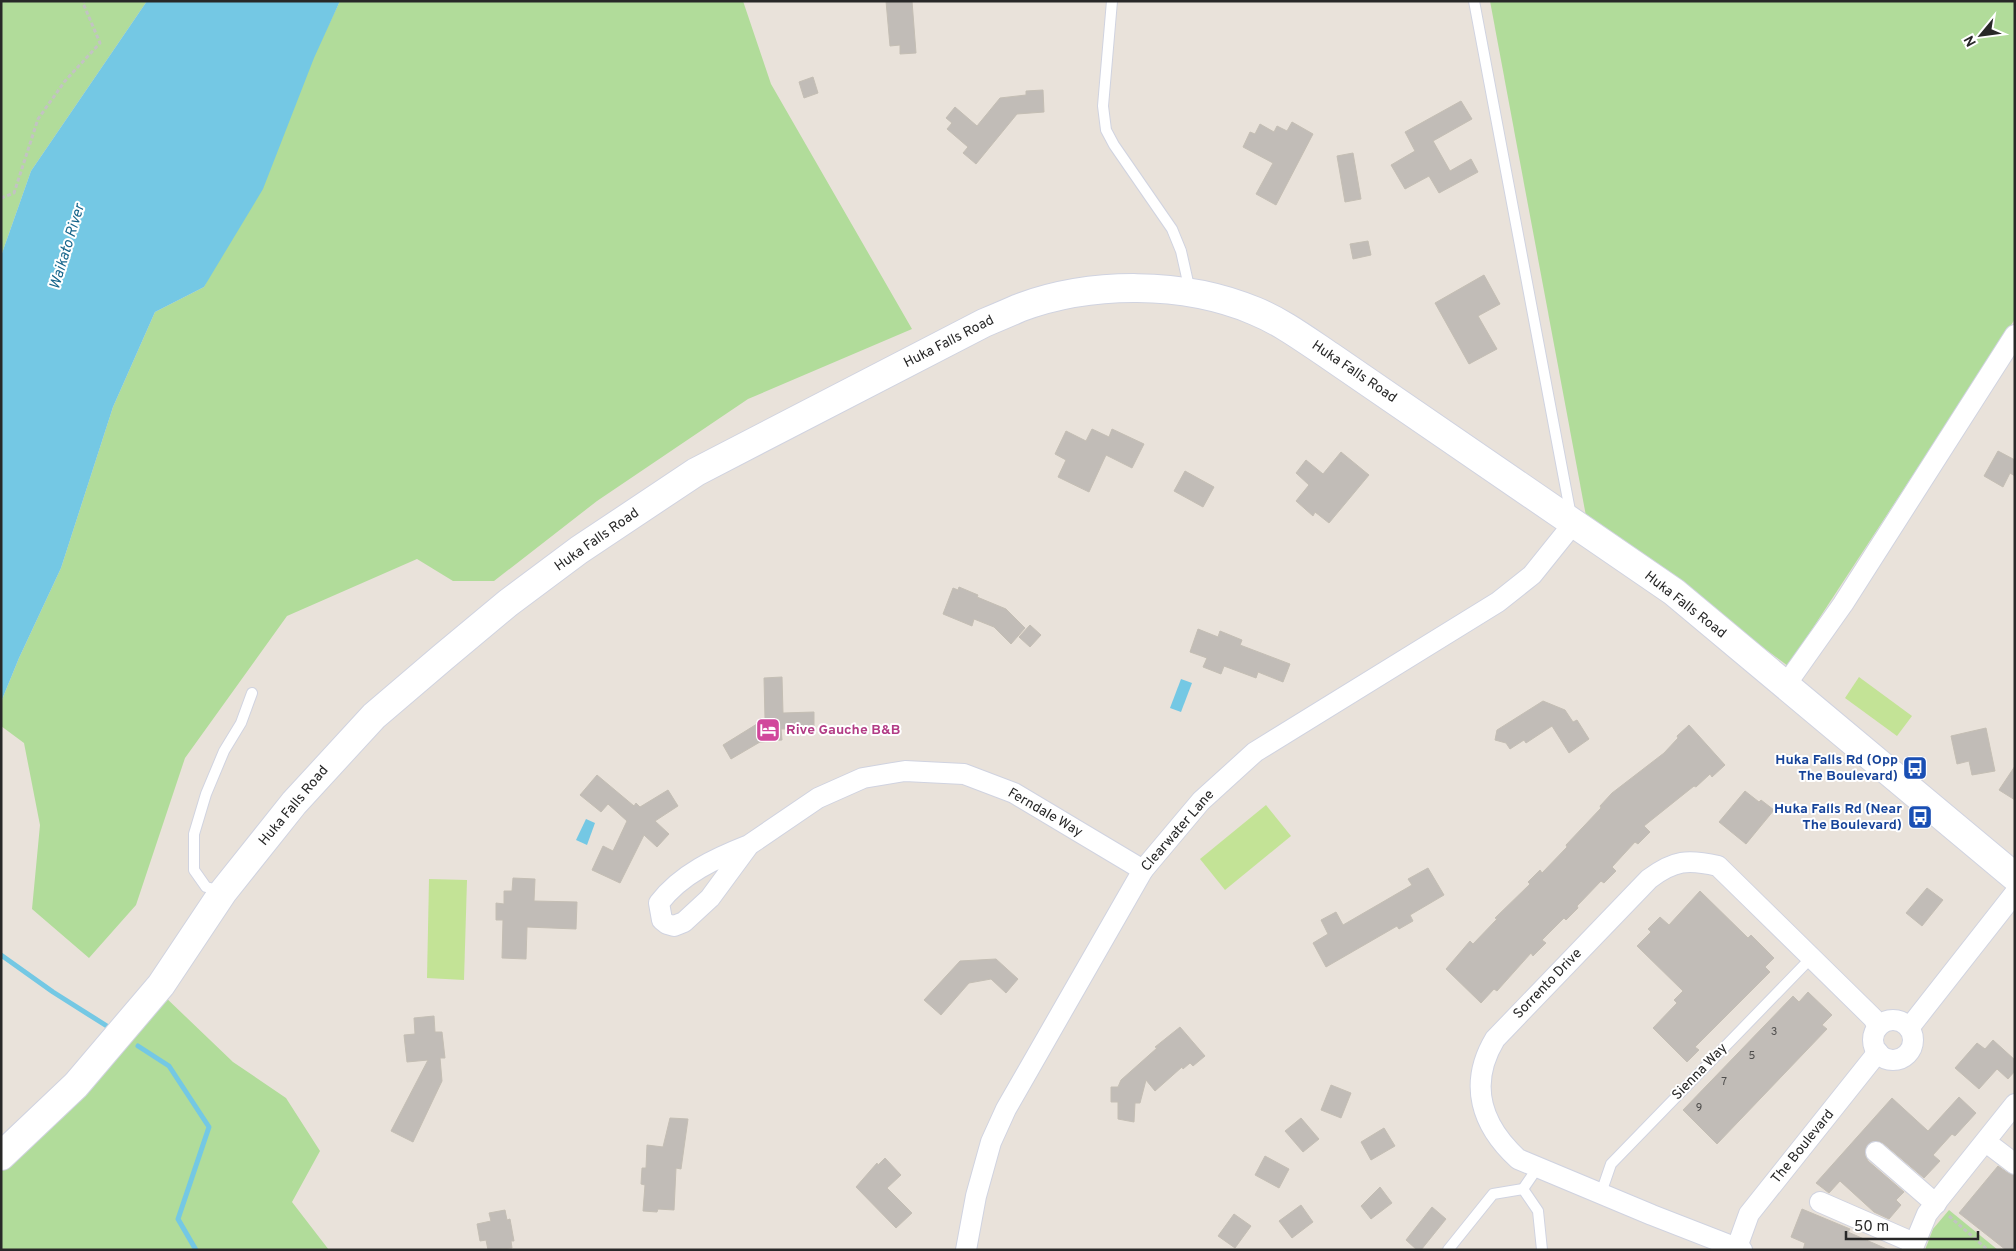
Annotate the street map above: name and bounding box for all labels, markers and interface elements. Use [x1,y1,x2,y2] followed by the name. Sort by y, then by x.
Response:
[1956,10,2006,60] north arrow
[1961,32,1981,49] text: N
[46,201,90,292] water label: Waikato River
[901,312,997,372] street label: Huka Falls Road
[1308,337,1400,407] street label: Huka Falls Road
[552,505,642,575] street label: Huka Falls Road
[1641,568,1729,642] street label: Huka Falls Road
[755,717,781,743] hotel icon: Rive Gauche B&B
[786,722,901,739] place label: Rive Gauche B&B
[1775,752,1898,785] place label: Huka Falls Rd (Opp The Boulevard)
[1902,755,1928,781] bus stop icon: Huka Falls Rd (Opp The Boulevard)
[256,763,332,849] street label: Huka Falls Road
[1005,785,1085,841] street label: Ferndale Way
[1138,787,1218,875] street label: Clearwater Lane
[1774,801,1902,834] place label: Huka Falls Rd (Near The Boulevard)
[1907,804,1933,830] bus stop icon: Huka Falls Rd (Near The Boulevard)
[1510,945,1586,1023] street label: Sorrento Drive
[1771,1025,1777,1039] house number: 3
[1669,1040,1731,1104] street label: Sienna Way
[1749,1049,1756,1063] house number: 5
[1721,1075,1727,1089] house number: 7
[1696,1101,1702,1115] house number: 9
[1768,1107,1838,1187] street label: The Boulevard
[1846,1208,1978,1240] scale bar
[1854,1218,1889,1237] text: 50 m

